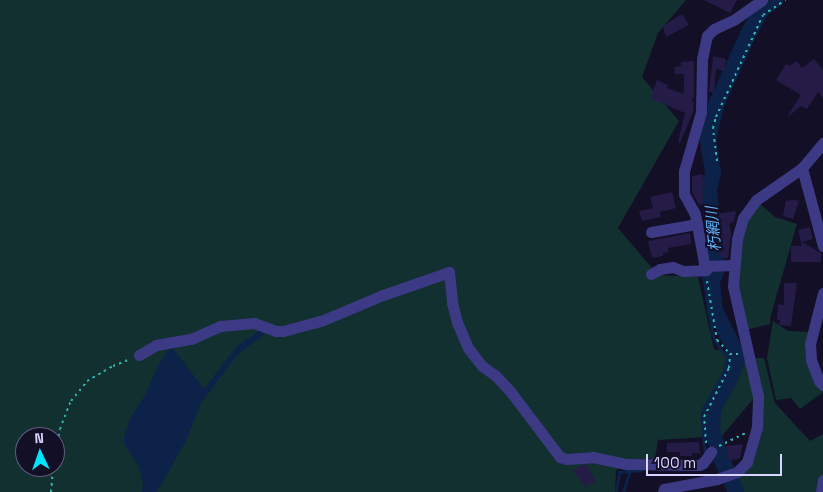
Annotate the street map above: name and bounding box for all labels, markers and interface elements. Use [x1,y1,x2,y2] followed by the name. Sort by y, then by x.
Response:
[702,206,724,252] water label: 朽網川
[15,427,65,477] north arrow
[34,429,44,447] text: N
[648,444,784,476] scale bar
[654,453,696,472] text: 100 m

